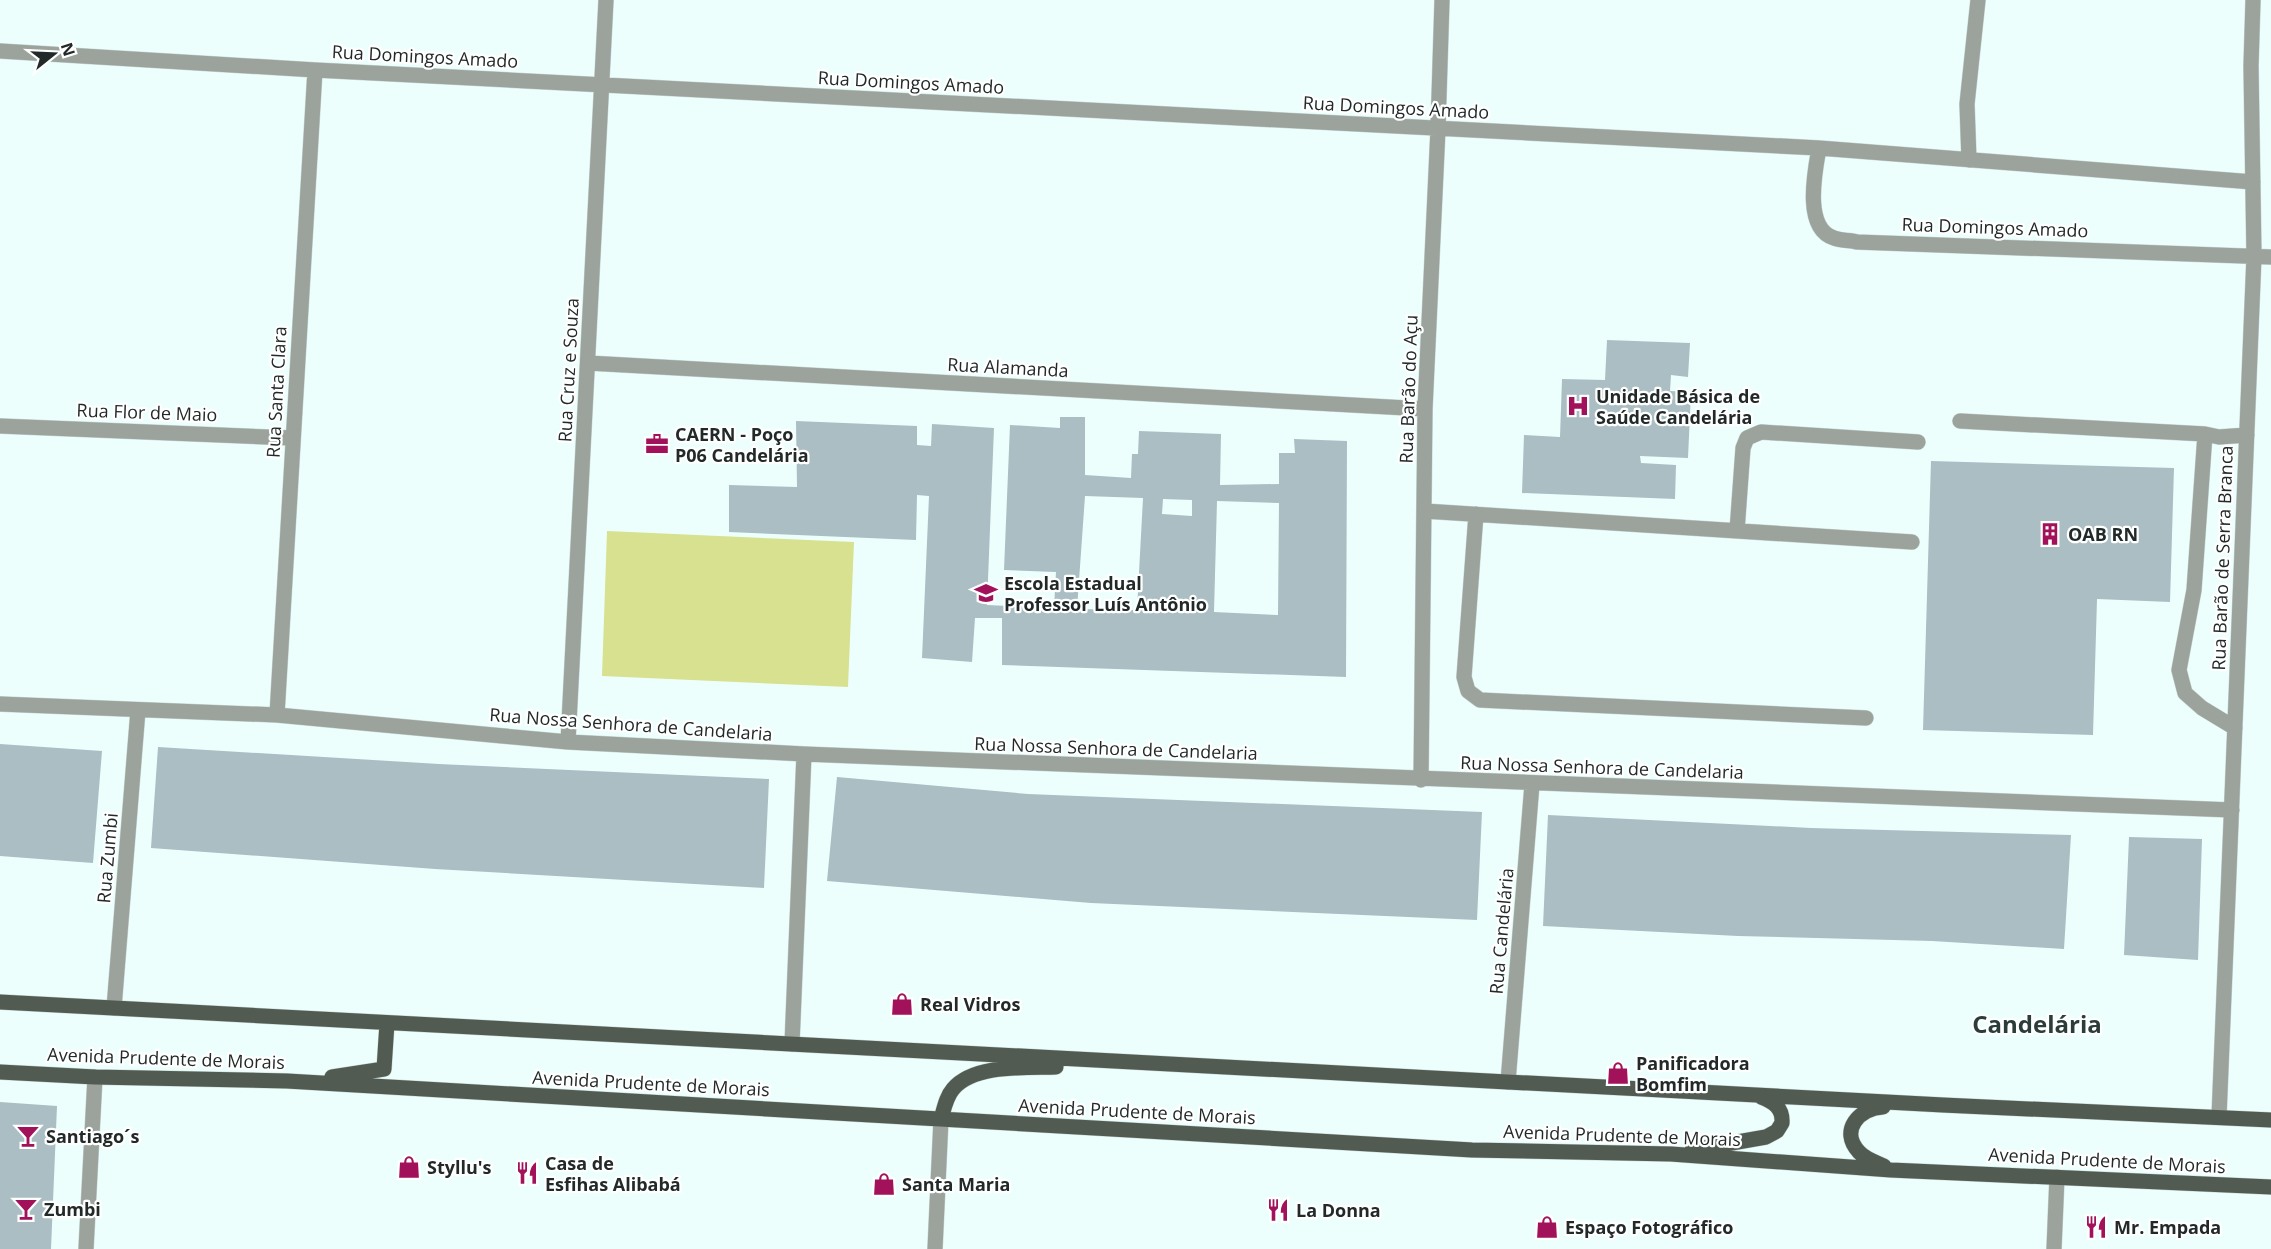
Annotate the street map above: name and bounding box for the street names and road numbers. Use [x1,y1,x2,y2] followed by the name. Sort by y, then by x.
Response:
[331,39,519,73] street label: Rua Domingos Amado
[817,65,1005,99] street label: Rua Domingos Amado
[1302,90,1490,124] street label: Rua Domingos Amado
[1901,212,2089,242] street label: Rua Domingos Amado
[552,297,584,443] street label: Rua Cruz e Souza
[1393,314,1423,464] street label: Rua Barão do Açu
[261,325,291,459] street label: Rua Santa Clara
[947,352,1069,382] street label: Rua Alamanda
[76,398,218,426] street label: Rua Flor de Maio
[2206,445,2238,671] street label: Rua Barão de Serra Branca
[489,702,773,746] street label: Rua Nossa Senhora de Candelaria
[974,731,1258,765] street label: Rua Nossa Senhora de Candelaria
[1460,750,1744,784] street label: Rua Nossa Senhora de Candelaria
[91,812,123,904] street label: Rua Zumbi
[1484,867,1518,995] street label: Rua Candelária
[47,1042,285,1074] street label: Avenida Prudente de Morais
[532,1065,770,1101] street label: Avenida Prudente de Morais
[1018,1093,1256,1129] street label: Avenida Prudente de Morais
[1503,1119,1741,1151] street label: Avenida Prudente de Morais
[1988,1142,2226,1178] street label: Avenida Prudente de Morais

